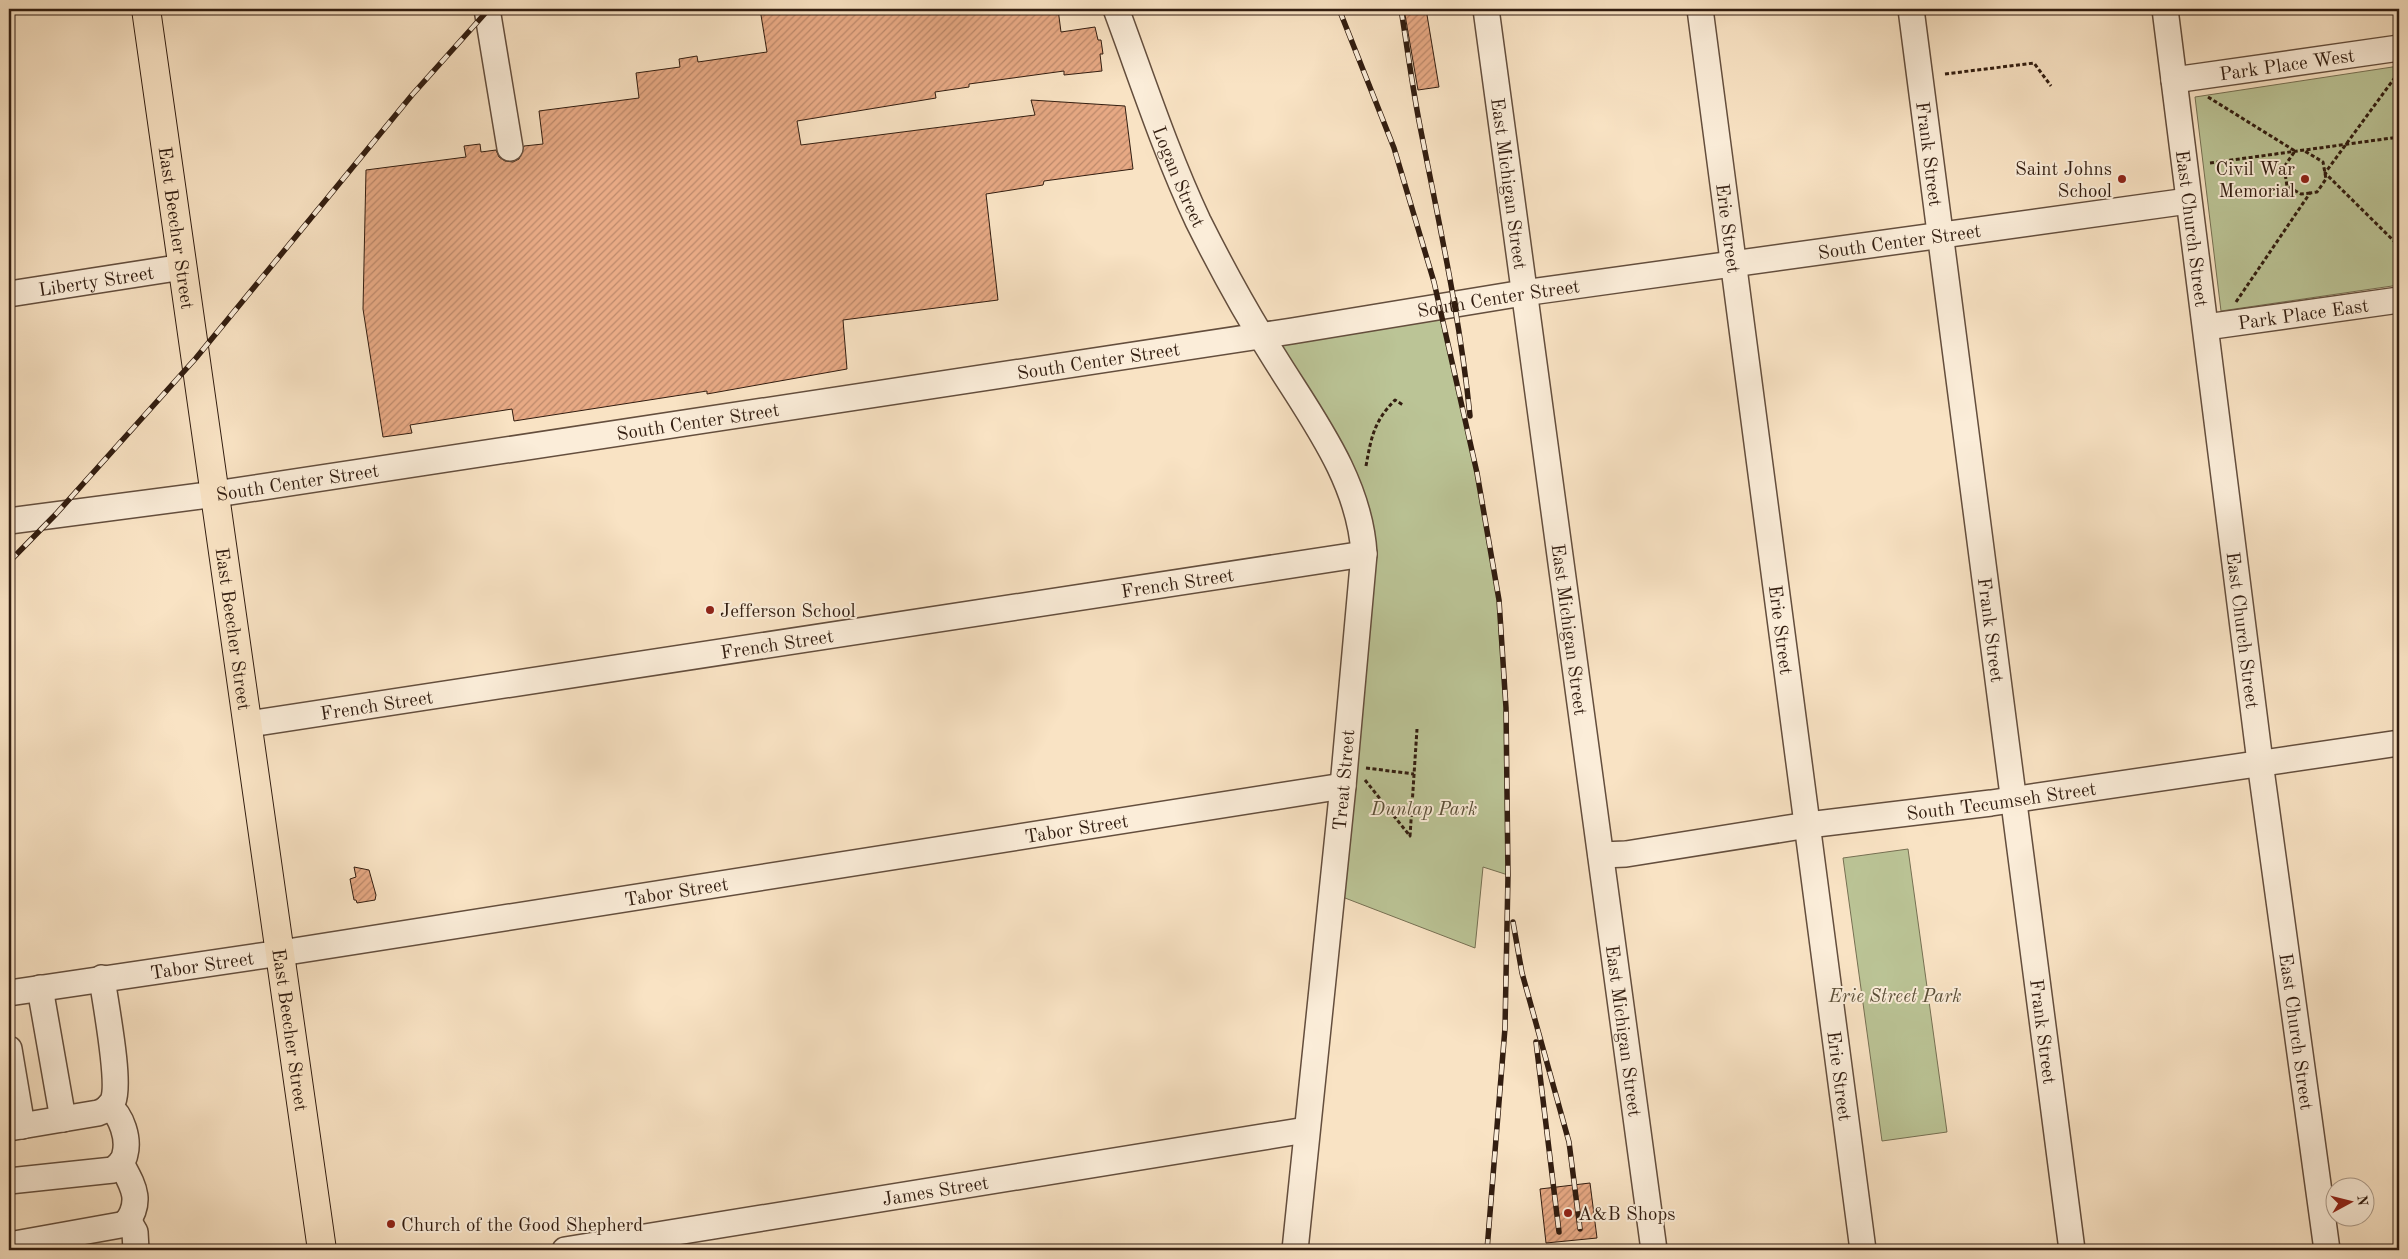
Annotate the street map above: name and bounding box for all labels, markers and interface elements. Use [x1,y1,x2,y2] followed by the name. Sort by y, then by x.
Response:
[2218,47,2356,85] street label: Park Place West
[1486,97,1528,271] street label: East Michigan Street
[1911,100,1944,208] street label: Frank Street
[1148,124,1207,231] street label: Logan Street
[154,146,195,311] street label: East Beecher Street
[2171,149,2210,308] street label: East Church Street
[2015,161,2112,202] place label: Saint Johns School
[2216,161,2295,202] place label: Civil War Memorial
[2116,173,2128,185] marker: Saint Johns School
[2299,173,2311,185] marker: Civil War Memorial
[1711,182,1742,275] street label: Erie Street
[1817,223,1982,264] street label: South Center Street
[37,265,155,301] street label: Liberty Street
[1416,278,1581,322] street label: South Center Street
[2237,297,2370,334] street label: Park Place East
[1016,341,1181,385] street label: South Center Street
[615,402,781,445] street label: South Center Street
[215,462,380,506] street label: South Center Street
[1546,543,1589,717] street label: East Michigan Street
[210,546,252,712] street label: East Beecher Street
[2222,551,2260,710] street label: East Church Street
[1120,567,1235,603] street label: French Street
[1973,576,2005,684] street label: Frank Street
[1764,584,1794,676] street label: Erie Street
[720,603,856,622] place label: Jefferson School
[704,604,716,616] marker: Jefferson School
[719,628,835,664] street label: French Street
[319,689,435,725] street label: French Street
[1332,729,1359,832] street label: Treat Street
[1905,781,2098,825] street label: South Tecumseh Street
[1370,801,1477,820] park label: Dunlap Park
[1024,813,1130,848] street label: Tabor Street
[623,876,730,911] street label: Tabor Street
[1601,944,1643,1118] street label: East Michigan Street
[267,947,309,1113] street label: East Beecher Street
[149,950,255,984] street label: Tabor Street
[2274,952,2315,1111] street label: East Church Street
[2025,978,2057,1085] street label: Frank Street
[1827,988,1962,1007] park label: Erie Street Park
[1822,1030,1853,1122] street label: Erie Street
[881,1175,990,1210] street label: James Street
[2326,1176,2376,1226] north arrow
[2354,1194,2370,1207] text: N
[1578,1206,1676,1225] place label: A&B Shops
[1562,1207,1574,1219] marker: A&B Shops
[401,1217,643,1236] place label: Church of the Good Shepherd
[385,1218,397,1230] marker: Church of the Good Shepherd

